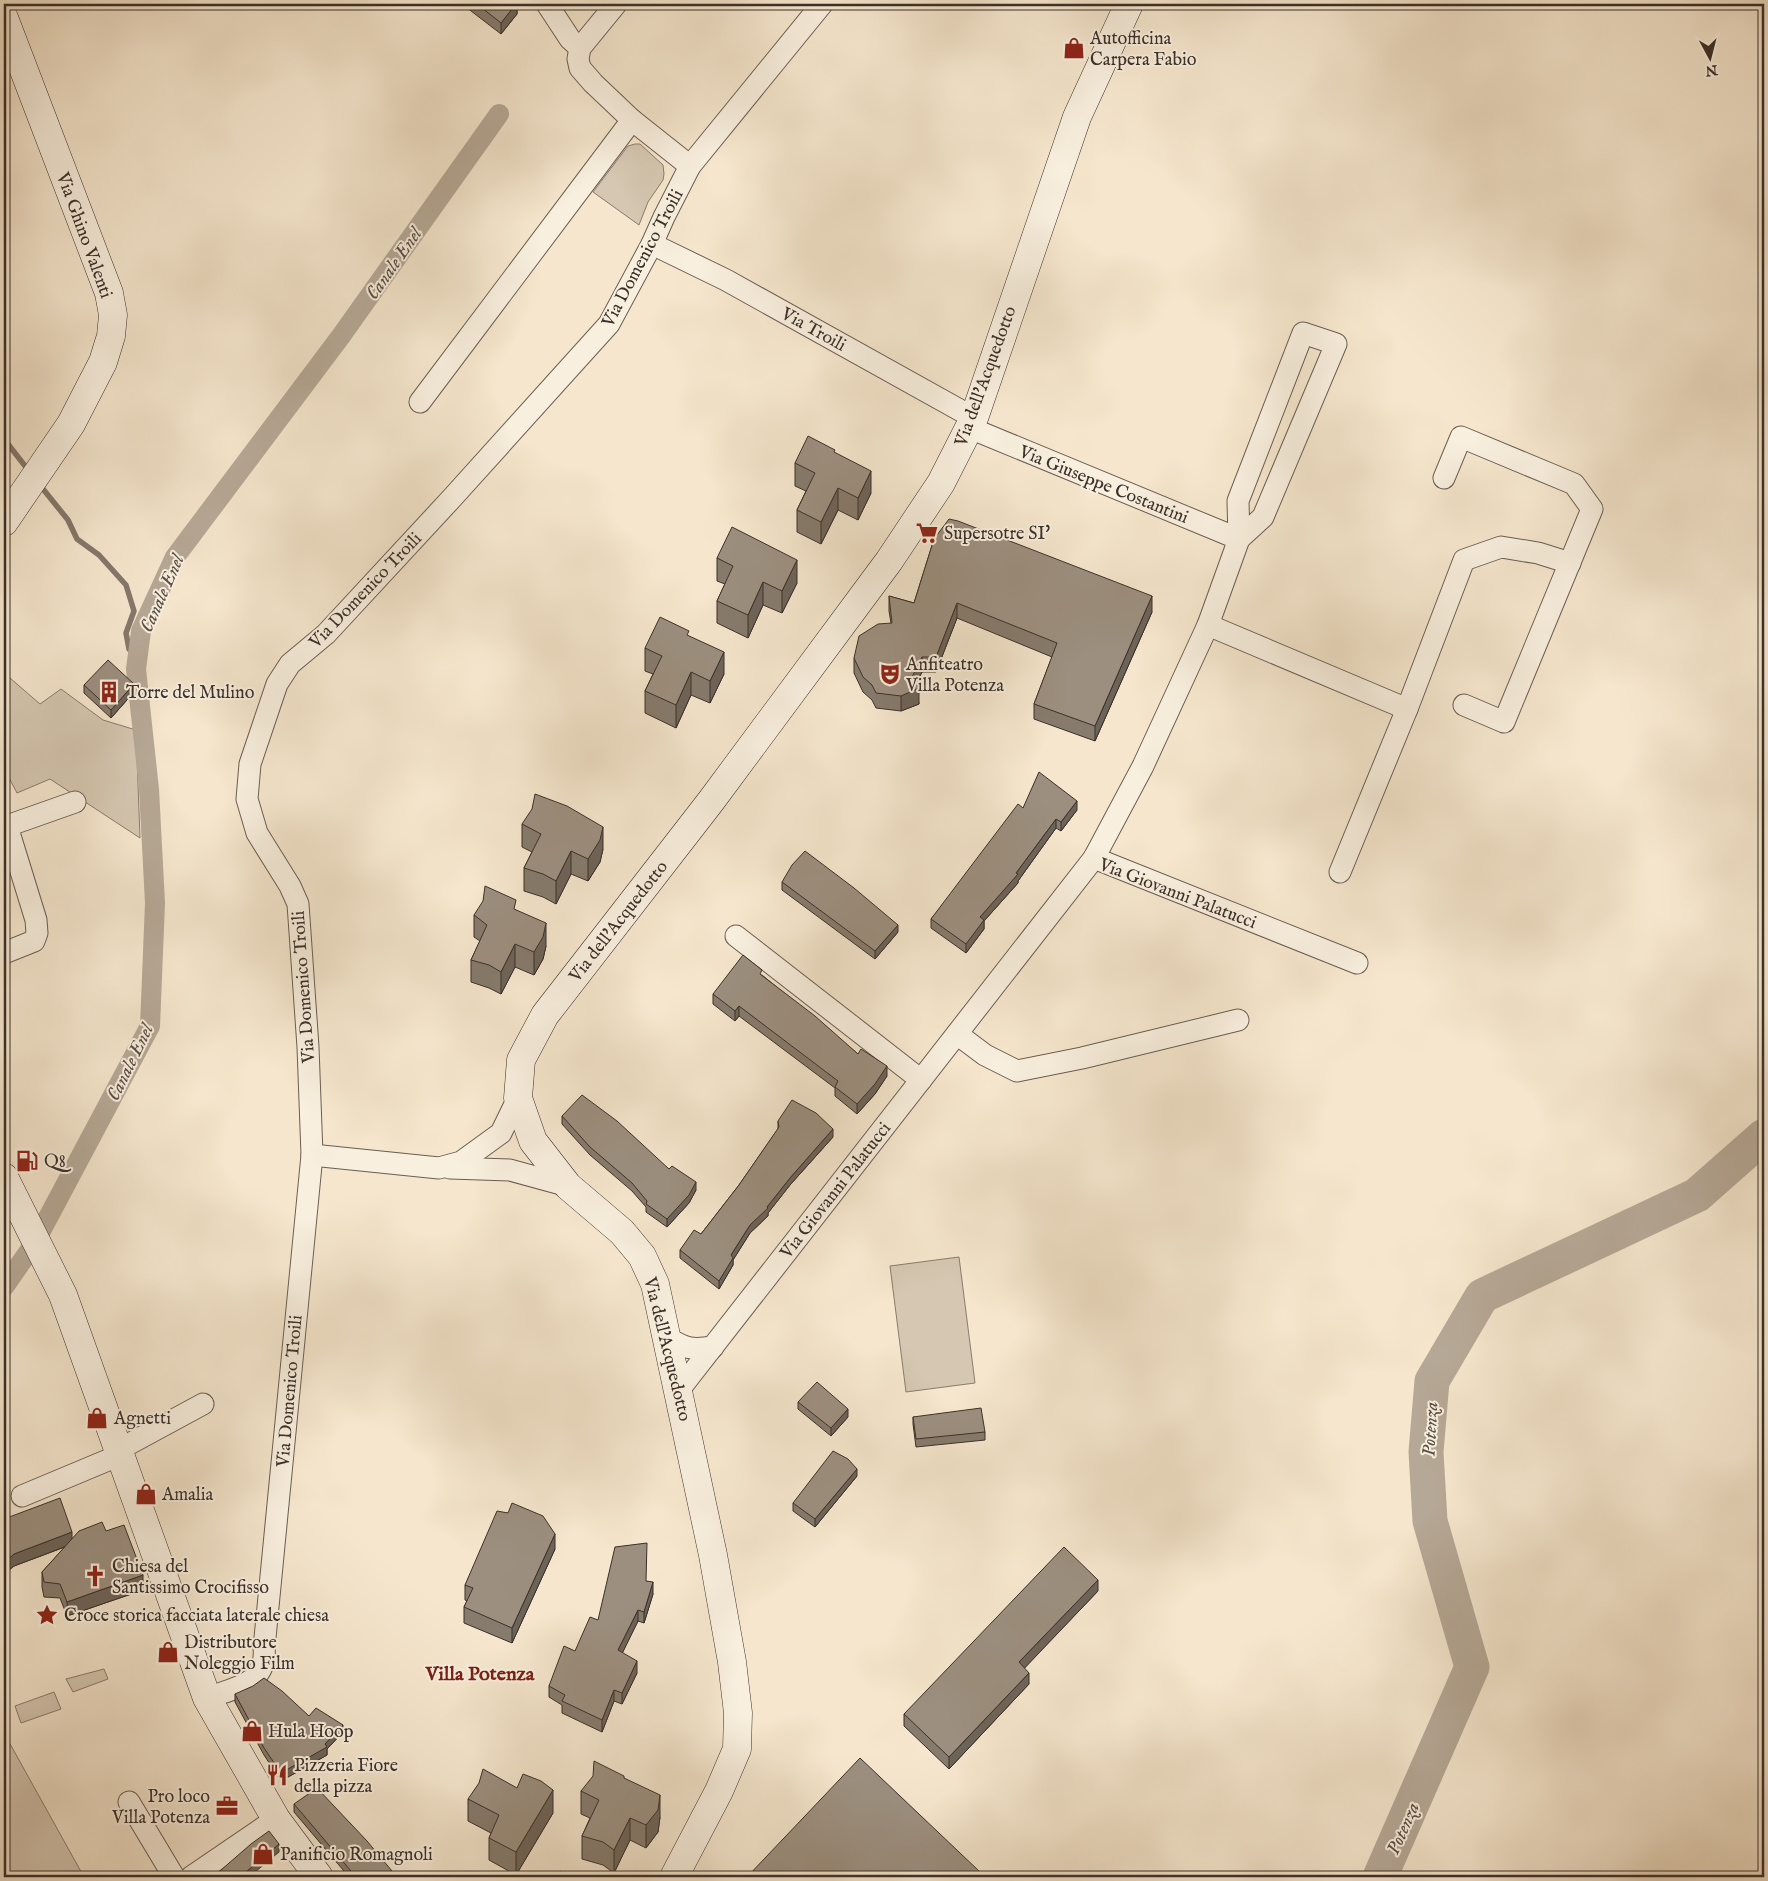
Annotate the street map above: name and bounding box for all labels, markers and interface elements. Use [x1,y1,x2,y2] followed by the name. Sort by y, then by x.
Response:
[1089,28,1197,72] place label: Autofficina Carpera Fabio
[1686,32,1736,82] north arrow
[1061,35,1087,61] shop icon: Autofficina Carpera Fabio
[1704,60,1720,80] text: N
[50,168,117,302] street label: Via Ghino Valenti
[597,186,689,332] street label: Via Domenico Troili
[361,222,429,305] water label: Canale Enel
[776,303,850,358] street label: Via Troili
[950,303,1023,451] street label: Via dell'Acquedotto
[1014,441,1192,530] street label: Via Giuseppe Costantini
[914,520,940,546] supermarket icon: Supersotre SI'
[944,523,1050,546] place label: Supersotre SI'
[304,528,428,655] street label: Via Domenico Troili
[135,550,191,636] water label: Canale Enel
[905,654,1004,698] place label: Anfiteatro Villa Potenza
[877,661,903,687] theatre icon: Anfiteatro Villa Potenza
[96,679,122,705] building icon: Torre del Mulino
[126,682,255,705] place label: Torre del Mulino
[1094,853,1260,935] street label: Via Giovanni Palatucci
[564,856,674,988] street label: Via dell'Acquedotto
[288,910,321,1065] street label: Via Domenico Troili
[102,1019,160,1105] water label: Canale Enel
[775,1118,897,1265] street label: Via Giovanni Palatucci
[14,1148,40,1174] fuel station icon: Q8
[44,1151,72,1174] place label: Q8
[637,1274,696,1424] street label: Via dell'Acquedotto
[272,1314,309,1469] street label: Via Domenico Troili
[1418,1401,1444,1457] water label: Potenza
[84,1405,110,1431] shop icon: Agnetti
[113,1408,171,1431] place label: Agnetti
[133,1481,159,1507] shop icon: Amalia
[161,1484,214,1507] place label: Amalia
[112,1556,269,1600] place label: Chiesa del Santissimo Crocifisso
[82,1563,108,1589] church icon: Chiesa del Santissimo Crocifisso
[34,1602,60,1628] place icon: Croce storica facciata laterale chiesa
[64,1605,329,1628] place label: Croce storica facciata laterale chiesa
[184,1632,295,1676] place label: Distributore Noleggio Film
[155,1639,181,1665] shop icon: Distributore Noleggio Film
[425,1662,535,1687] district label: Villa Potenza
[239,1718,265,1744] shop icon: Hula Hoop
[268,1721,354,1744] place label: Hula Hoop
[294,1755,398,1799] place label: Pizzeria Fiore della pizza
[264,1762,290,1788] restaurant icon: Pizzeria Fiore della pizza
[111,1786,210,1830] place label: Pro loco Villa Potenza
[214,1793,240,1819] office icon: Pro loco Villa Potenza
[1382,1799,1426,1859] water label: Potenza
[250,1841,276,1867] shop icon: Panificio Romagnoli
[280,1844,433,1867] place label: Panificio Romagnoli

